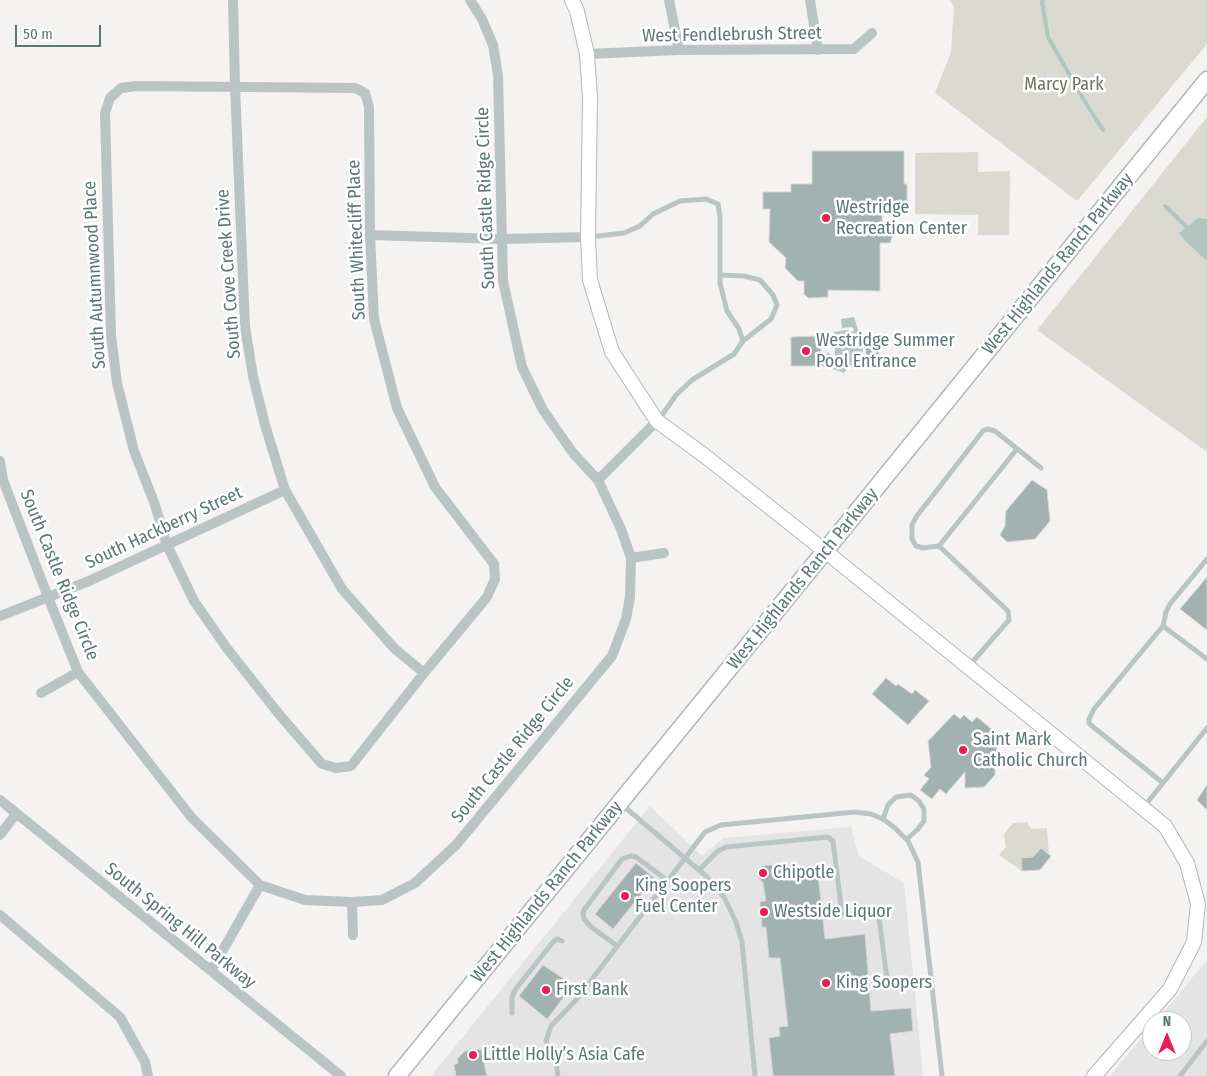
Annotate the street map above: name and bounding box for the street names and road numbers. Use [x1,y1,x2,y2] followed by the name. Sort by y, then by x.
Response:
[642,23,822,47] street label: West Fendlebrush Street
[472,107,500,289] street label: South Castle Ridge Circle
[343,159,371,321] street label: South Whitecliff Place
[978,169,1138,359] street label: West Highlands Ranch Parkway
[79,180,111,370] street label: South Autumnwood Place
[212,189,246,359] street label: South Cove Creek Drive
[82,482,246,574] street label: South Hackberry Street
[723,484,883,674] street label: West Highlands Ranch Parkway
[15,486,103,664] street label: South Castle Ridge Circle
[447,672,579,828] street label: South Castle Ridge Circle
[467,797,627,987] street label: West Highlands Ranch Parkway
[100,858,260,994] street label: South Spring Hill Parkway

